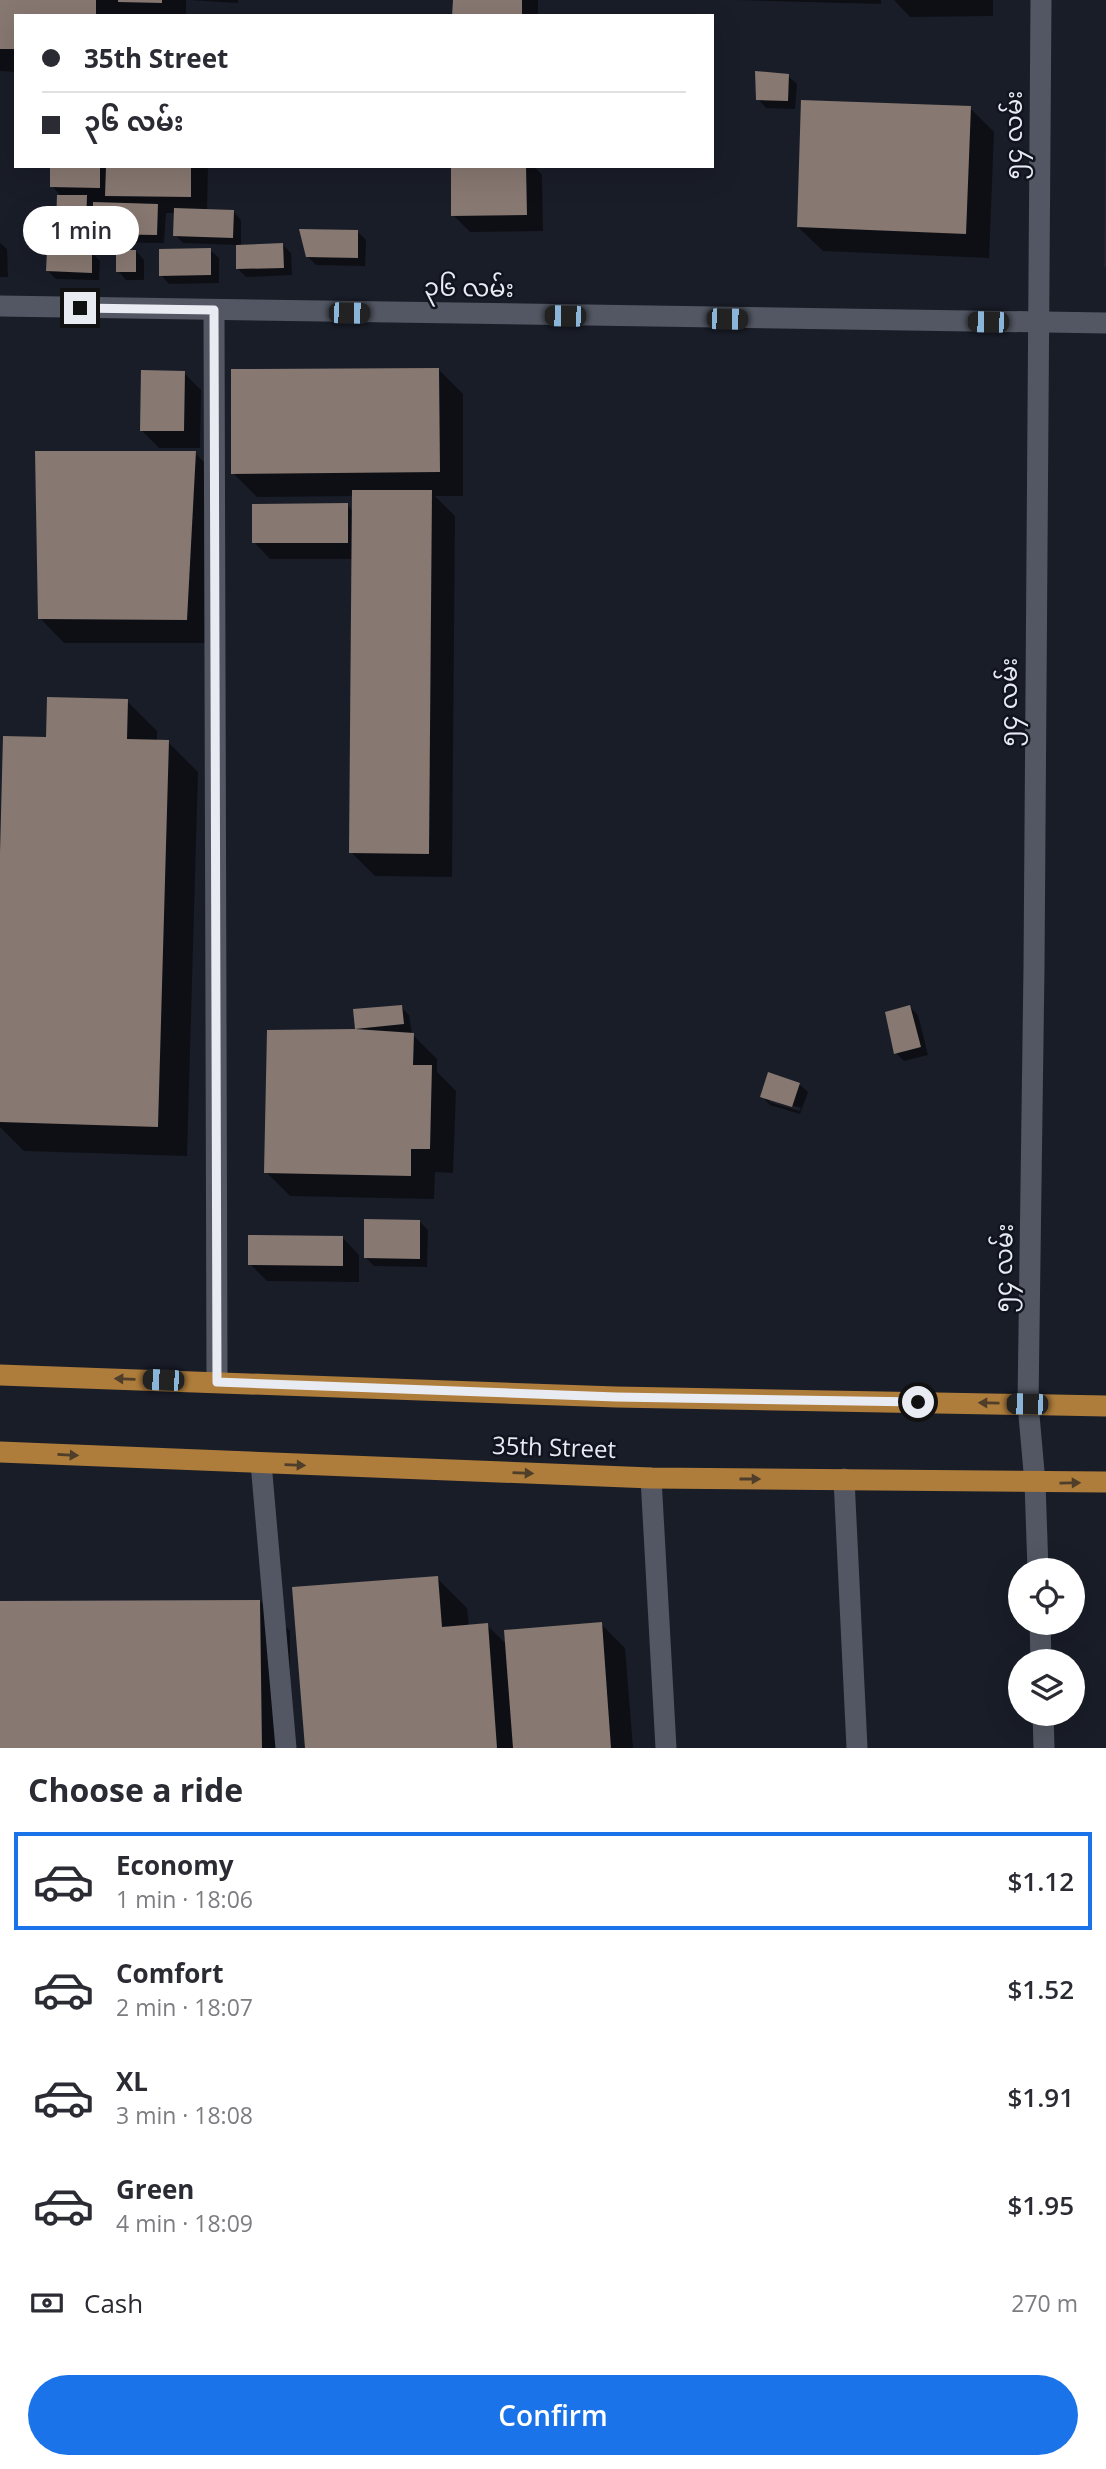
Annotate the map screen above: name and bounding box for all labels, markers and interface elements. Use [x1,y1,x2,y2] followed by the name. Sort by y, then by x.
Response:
[84,40,228,76] text: 35th Street
[996,91,1033,179] street label: ၅၄ လမ်း
[84,103,184,139] text: ၃၆ လမ်း
[22,206,138,256] callout: 1 min
[50,214,112,246] text: 1 min
[424,269,514,308] street label: ၃၆ လမ်း
[64,292,96,324] route end
[328,302,371,324] car
[544,305,587,327] car
[706,308,749,330] car
[967,311,1010,333] car
[991,658,1028,746] street label: ၅၄ လမ်း
[985,1223,1024,1313] street label: ၅၄ လမ်း
[142,1369,185,1391] car
[113,1373,135,1384] one-way arrow
[902,1386,934,1418] route start
[1006,1393,1049,1415] car
[978,1397,1000,1409] one-way arrow
[492,1428,617,1465] street label: 35th Street
[57,1450,79,1461] one-way arrow
[285,1459,307,1470] one-way arrow
[512,1468,534,1479] one-way arrow
[739,1473,761,1484] one-way arrow
[1060,1477,1082,1488] one-way arrow
[1008,1558,1085,1726] map controls
[1008,1558,1085,1635] button: locate
[1008,1649,1085,1726] button: layers
[28,1768,243,1811] text: Choose a ride
[116,1847,234,1883] text: Economy
[32,1850,95,1913] icon: car
[1007,1863,1074,1899] text: $1.12
[116,1883,253,1915] text: 1 min · 18:06
[116,1955,223,1991] text: Comfort
[32,1958,95,2021] icon: car
[1007,1971,1074,2007] text: $1.52
[116,1991,253,2023] text: 2 min · 18:07
[116,2063,148,2099] text: XL
[32,2066,95,2129] icon: car
[1007,2079,1074,2115] text: $1.91
[116,2099,253,2131] text: 3 min · 18:08
[116,2171,194,2207] text: Green
[32,2174,95,2237] icon: car
[1007,2187,1074,2223] text: $1.95
[116,2207,253,2239] text: 4 min · 18:09
[28,2284,66,2322] icon: cash
[84,2285,143,2321] text: Cash
[1011,2287,1078,2319] text: 270 m
[28,2375,1078,2455] button: Confirm

